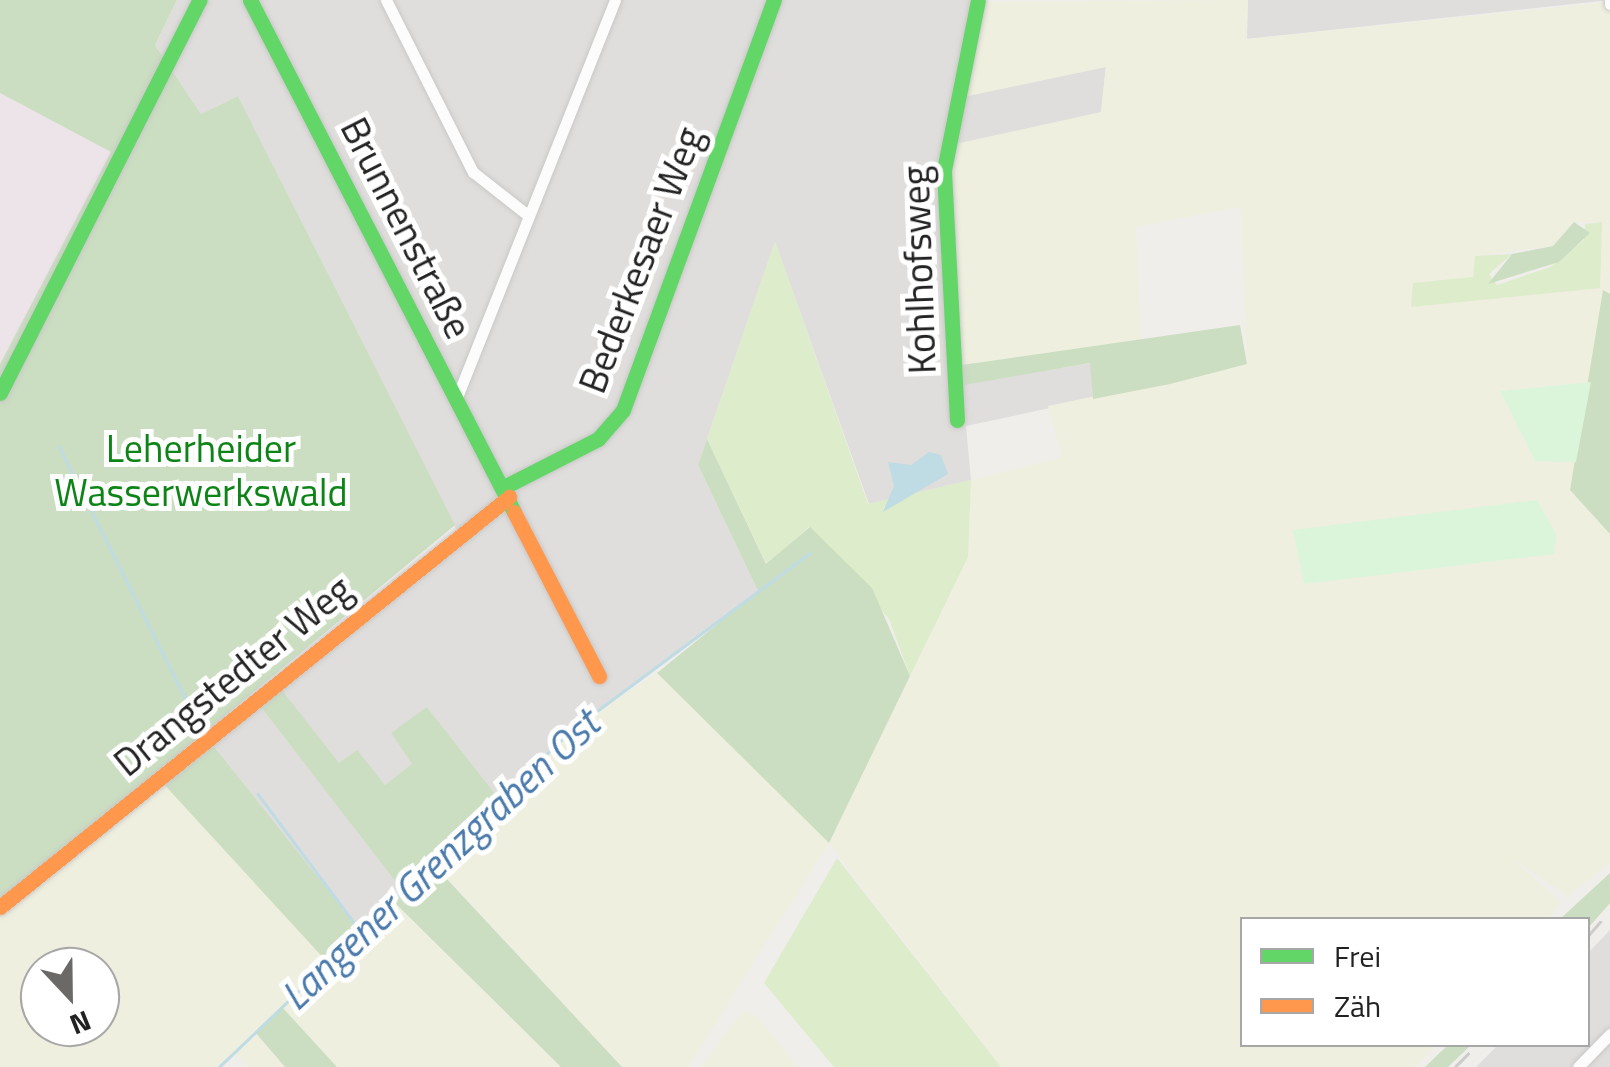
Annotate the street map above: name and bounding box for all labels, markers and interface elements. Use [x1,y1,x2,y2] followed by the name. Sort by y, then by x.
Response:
[331,110,481,346] street label: Brunnenstraße
[569,121,713,399] street label: Bederkesaer Weg
[893,165,945,375] street label: Kohlhofsweg
[54,426,348,516] park label: Leherheider Wasserwerkswald
[105,566,361,786] street label: Drangstedter Weg
[271,700,609,1020] water label: Langener Grenzgraben Ost
[1240,917,1590,1047] legend
[1334,933,1381,979] text: Frei
[20,947,120,1047] north arrow
[1334,983,1381,1029] text: Zäh
[64,1000,98,1047] text: N

